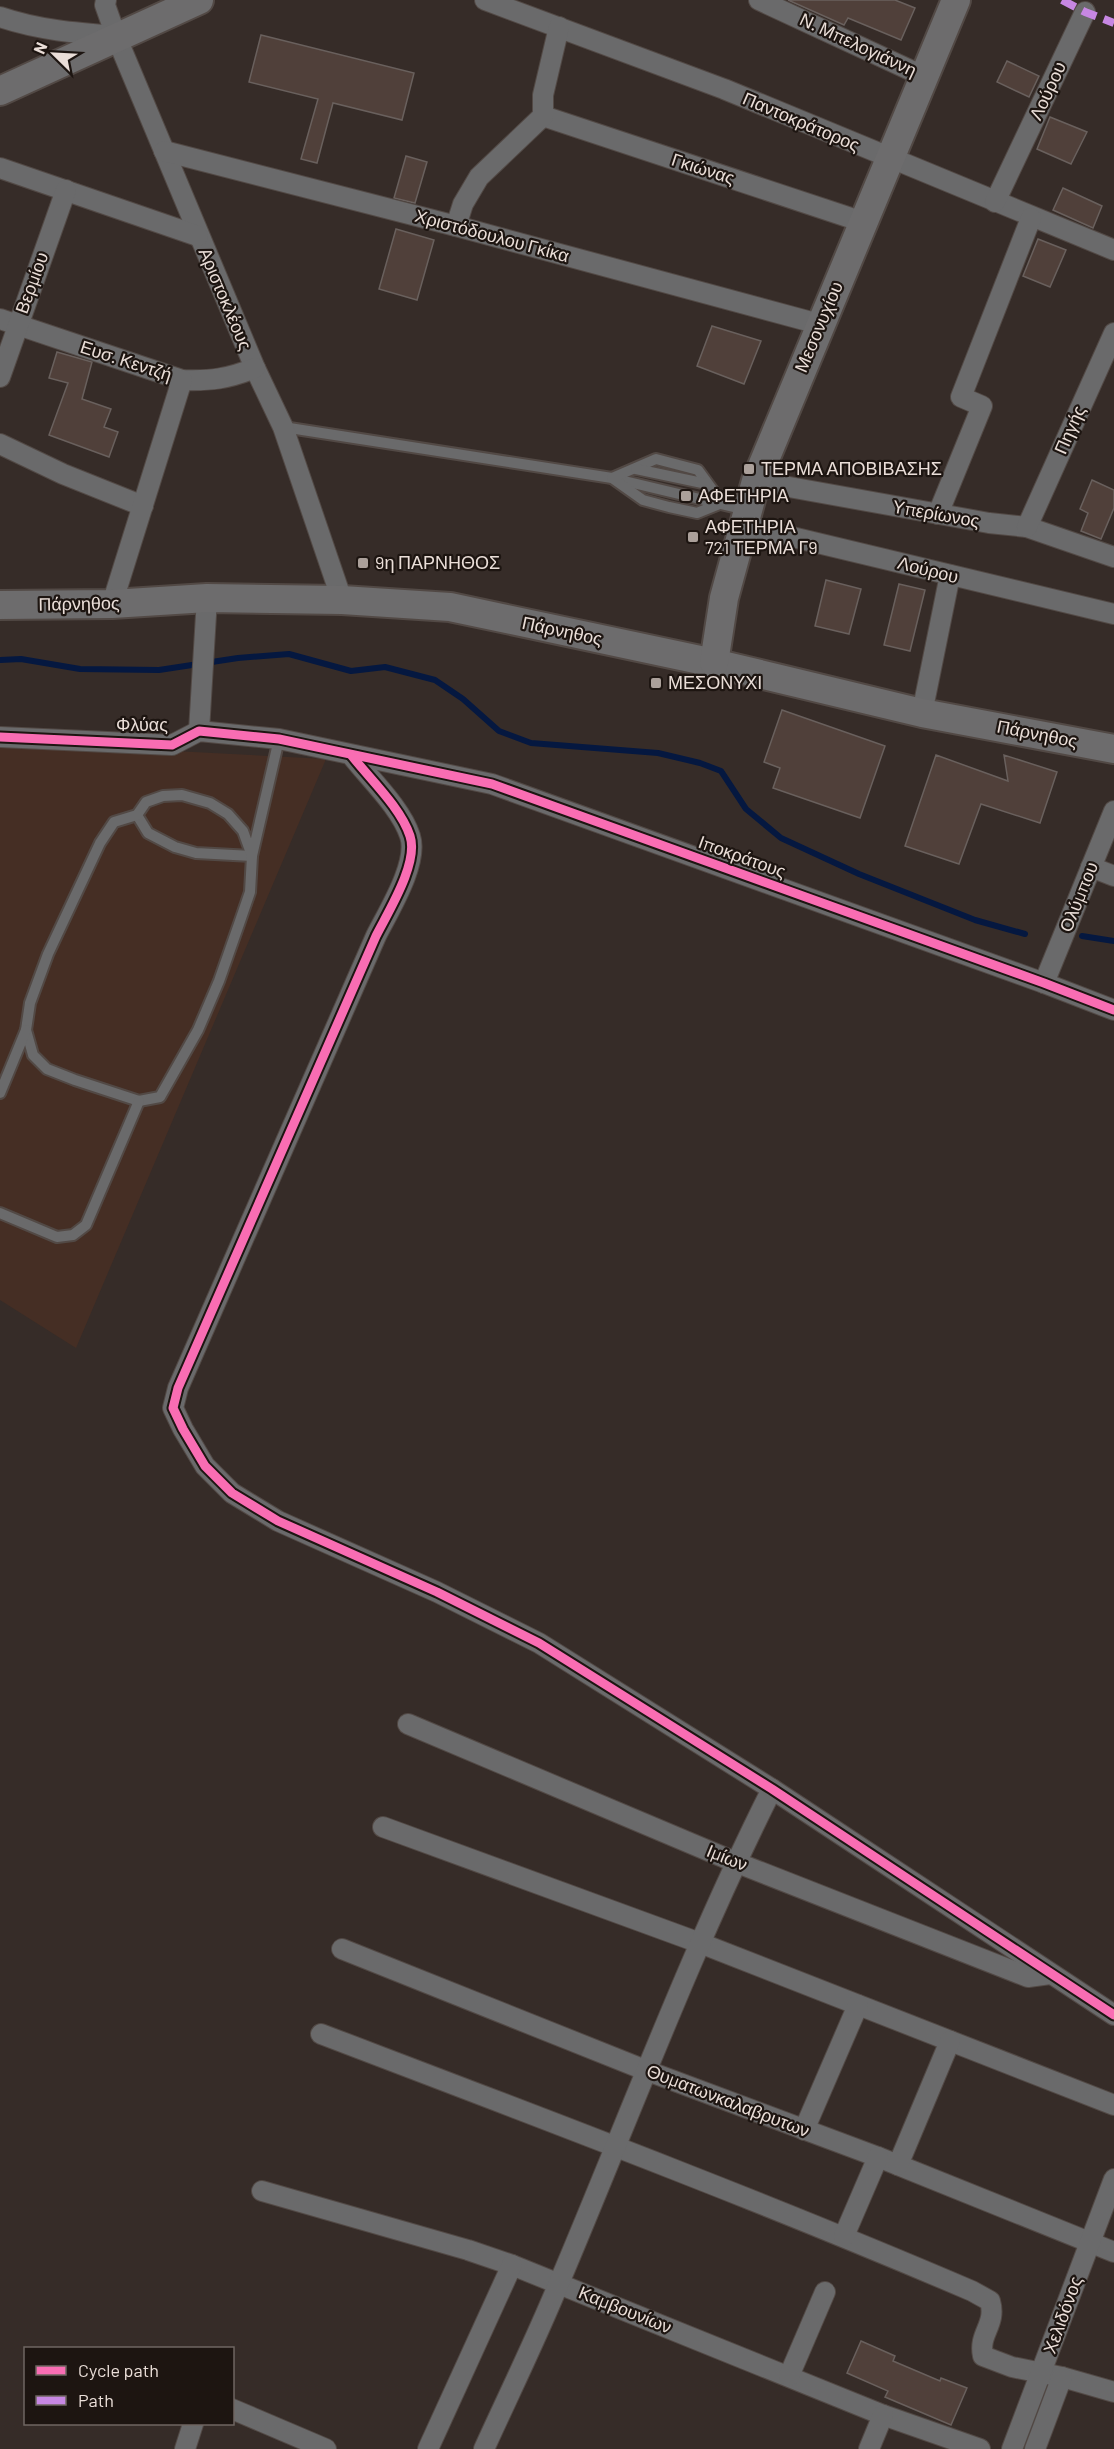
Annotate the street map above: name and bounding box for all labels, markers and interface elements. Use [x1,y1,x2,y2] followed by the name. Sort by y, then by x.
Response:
[796,7,920,81] street label: Ν. Μπελογιάννη
[24,24,84,84] north arrow
[29,39,51,56] text: N
[1024,58,1070,123] street label: Λούρου
[740,87,863,156] street label: Παντοκράτορος
[669,148,738,189] street label: Γκιώνας
[413,204,572,266] street label: Χριστόδουλου Γκίκα
[195,244,257,353] street label: Αριστοκλέους
[10,249,52,316] street label: Βερμίου
[789,278,847,375] street label: Μεσονυχίου
[78,335,175,385] street label: Ευσ. Κεντζή
[1049,402,1090,457] street label: Πηγής
[761,457,942,479] place label: ΤΕΡΜΑ ΑΠΟΒΙΒΑΣΗΣ
[742,462,756,476] marker: ΤΕΡΜΑ ΑΠΟΒΙΒΑΣΗΣ
[698,484,789,506] place label: ΑΦΕΤΗΡΙΑ
[679,489,693,503] marker: ΑΦΕΤΗΡΙΑ
[891,495,982,532] street label: Υπερίωνος
[705,515,818,558] place label: ΑΦΕΤΗΡΙΑ 721 ΤΕΡΜΑ Γ9
[686,530,700,544] marker: ΑΦΕΤΗΡΙΑ 721 ΤΕΡΜΑ Γ9
[375,551,500,573] place label: 9η ΠΑΡΝΗΘΟΣ
[896,551,961,587] street label: Λούρου
[356,556,370,570] marker: 9η ΠΑΡΝΗΘΟΣ
[38,591,120,615] street label: Πάρνηθος
[520,611,605,649] street label: Πάρνηθος
[668,671,762,693] place label: ΜΕΣΟΝΥΧΙ
[649,676,663,690] marker: ΜΕΣΟΝΥΧΙ
[116,713,168,735] street label: Φλύας
[995,714,1080,752] street label: Πάρνηθος
[696,830,789,882] street label: Ιποκράτους
[1054,858,1102,935] street label: Ολύμπου
[704,1839,751,1875] street label: Ιμίων
[644,2059,813,2141] street label: Θυματωνκαλαβρυτων
[1038,2273,1086,2356] street label: Χελιδόνος
[576,2280,675,2338] street label: Καμβουνίων
[24,2347,234,2425] legend
[78,2359,159,2381] text: Cycle path
[78,2389,114,2411] text: Path

